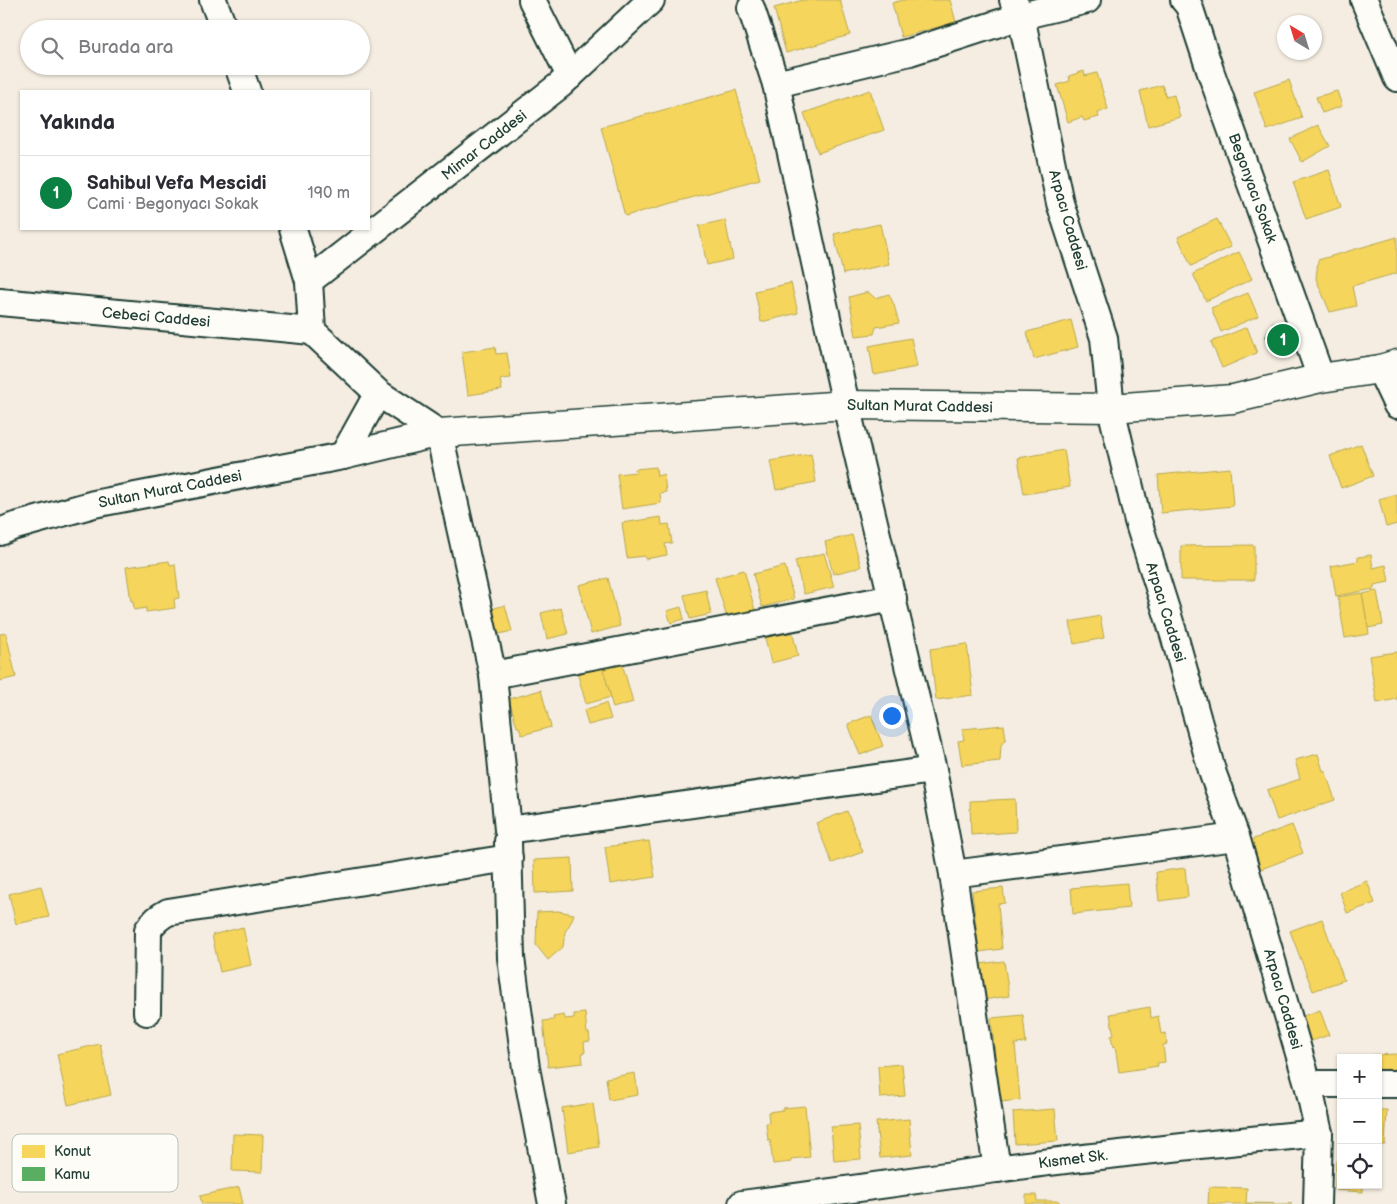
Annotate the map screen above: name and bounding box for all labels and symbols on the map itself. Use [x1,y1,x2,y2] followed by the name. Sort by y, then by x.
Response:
[1277,15,1322,60] north arrow
[438,106,531,185] street label: Mimar Caddesi
[1224,131,1281,246] street label: Begonyacı Sokak
[1044,168,1091,273] street label: Arpacı Caddesi
[101,303,211,332] street label: Cebeci Caddesi
[1267,321,1299,359] pin: 1
[847,396,993,417] street label: Sultan Murat Caddesi
[97,466,243,513] street label: Sultan Murat Caddesi
[1141,560,1190,664] street label: Arpacı Caddesi
[879,703,905,729] your location
[1259,947,1306,1052] street label: Arpacı Caddesi
[12,1134,178,1192] legend
[54,1143,91,1160] text: Konut
[1037,1146,1109,1173] street label: Kısmet Sk.
[54,1166,90,1183] text: Kamu

